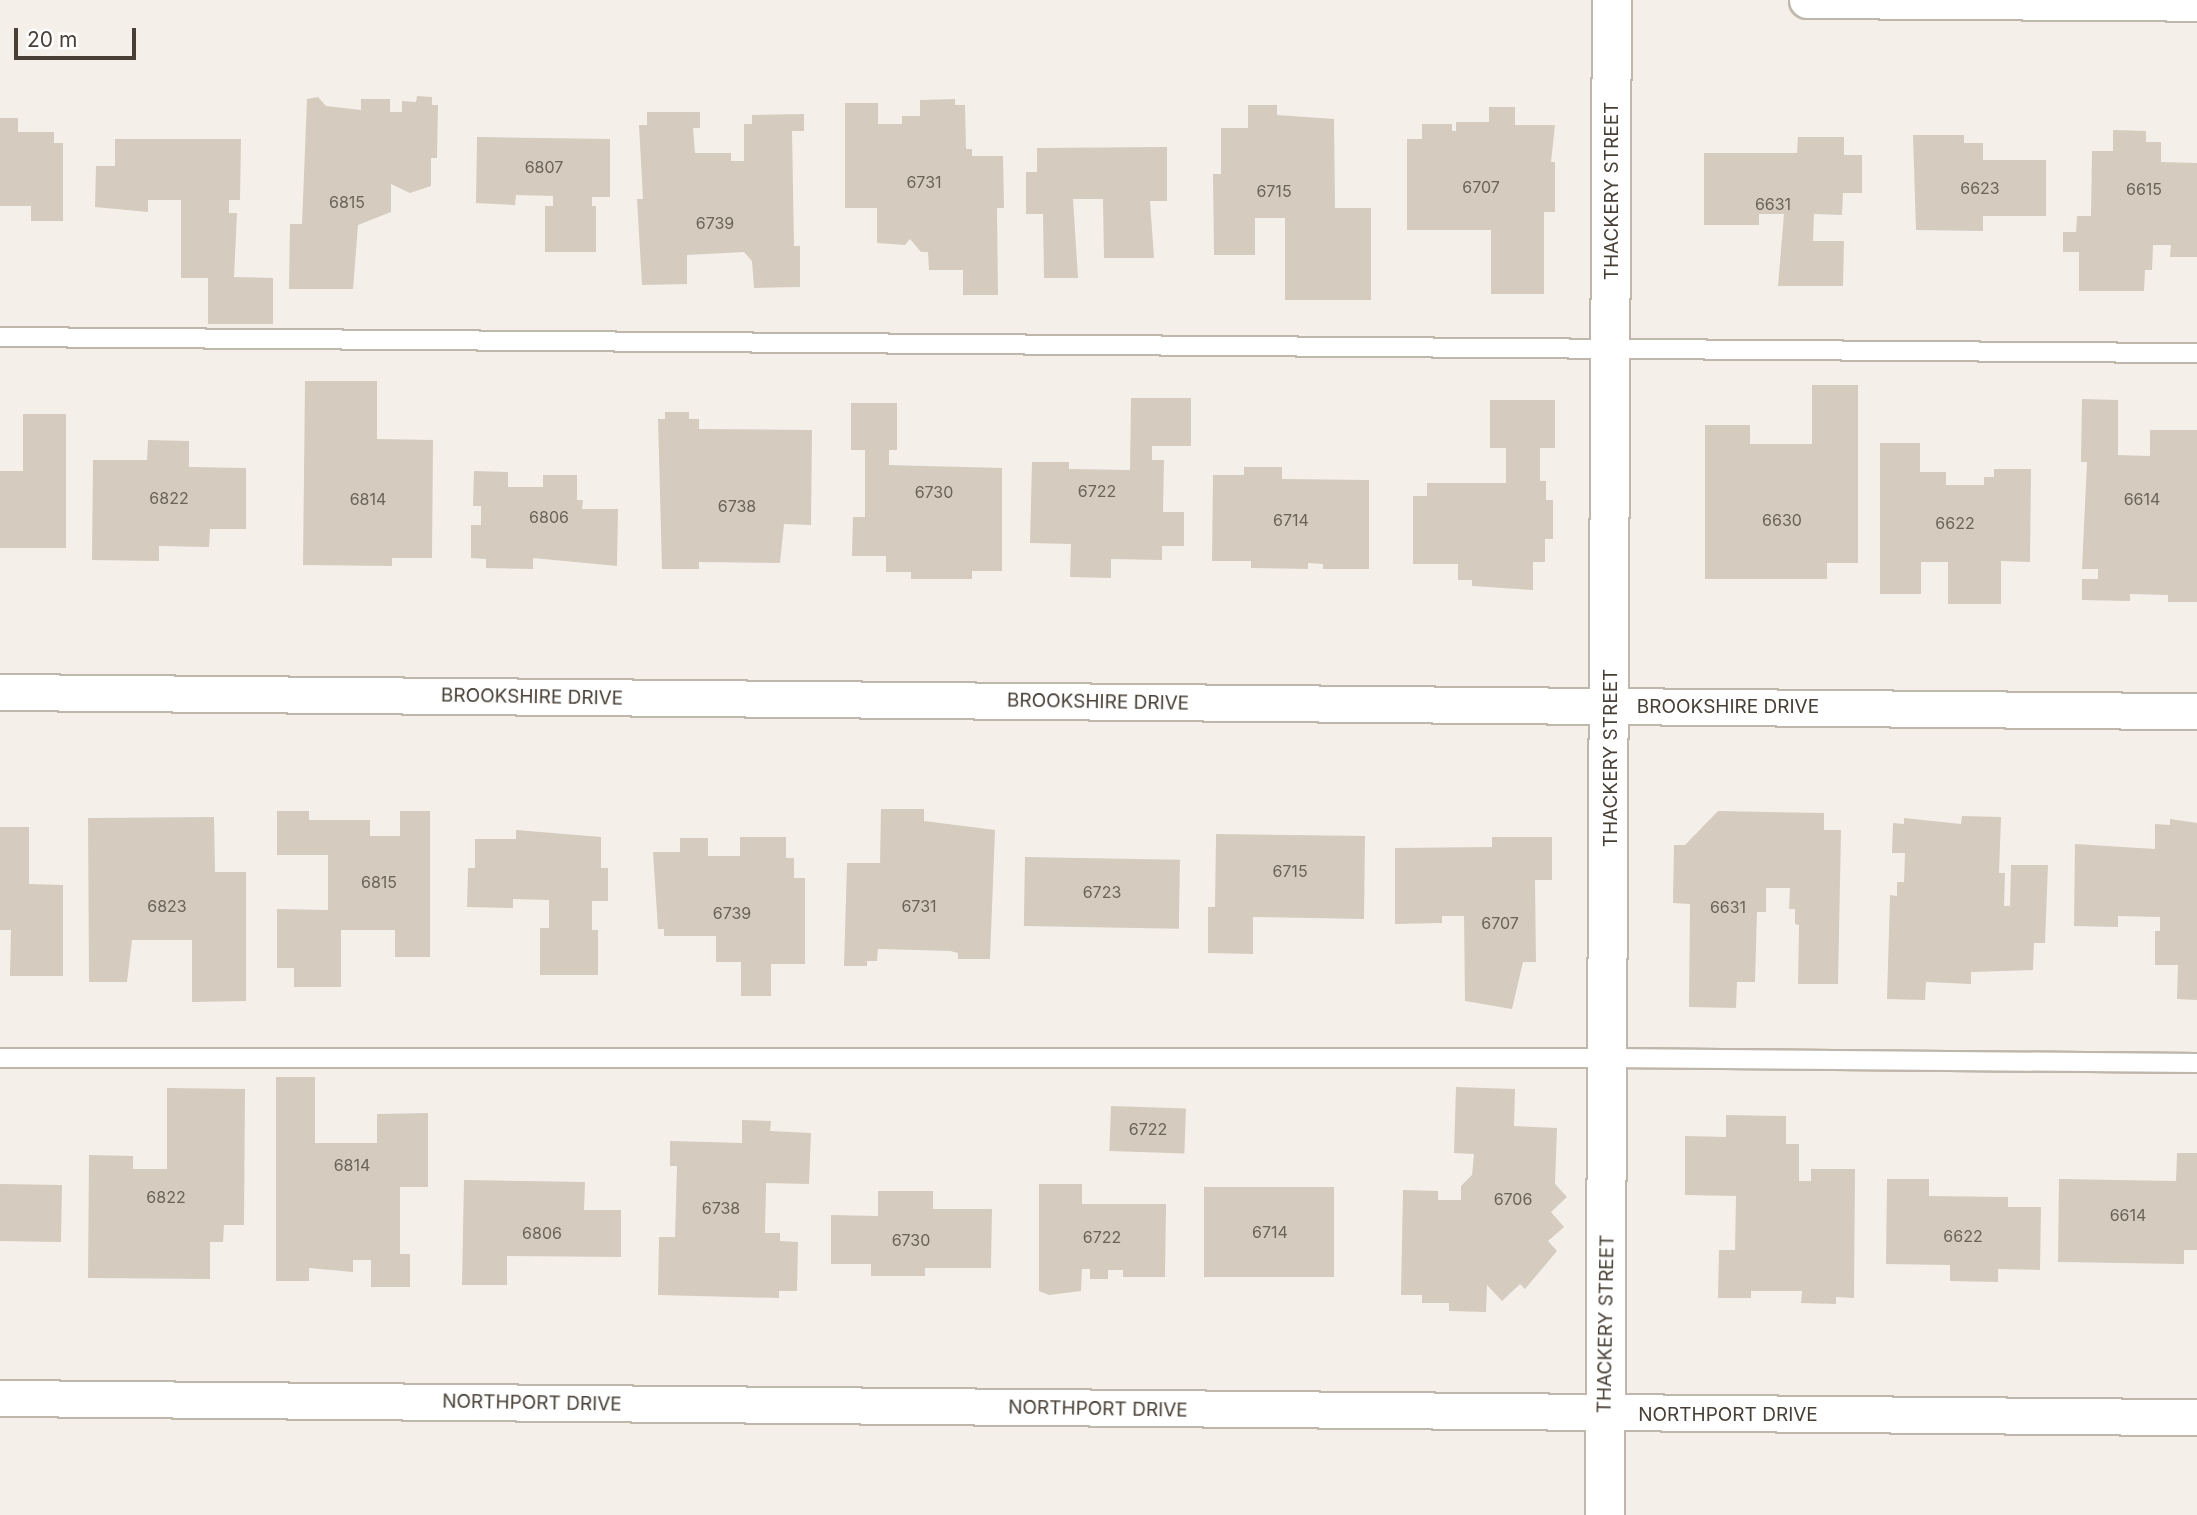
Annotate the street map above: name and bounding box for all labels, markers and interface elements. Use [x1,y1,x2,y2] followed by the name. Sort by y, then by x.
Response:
[18,14,140,58] scale bar
[27,27,77,52] text: 20 m
[1601,102,1623,280] street label: THACKERY STREET
[525,157,563,177] house number: 6807
[906,172,942,192] house number: 6731
[1462,177,1500,197] house number: 6707
[1960,178,2000,198] house number: 6623
[2126,179,2162,199] house number: 6615
[1256,181,1292,201] house number: 6715
[329,192,365,212] house number: 6815
[1755,194,1791,214] house number: 6631
[696,213,734,233] house number: 6739
[1078,481,1116,501] house number: 6722
[915,482,953,502] house number: 6730
[149,488,189,508] house number: 6822
[350,489,386,509] house number: 6814
[2124,489,2160,509] house number: 6614
[718,496,756,516] house number: 6738
[529,507,569,527] house number: 6806
[1273,510,1309,530] house number: 6714
[1762,510,1802,530] house number: 6630
[1935,513,1975,533] house number: 6622
[1600,669,1622,847] street label: THACKERY STREET
[441,684,623,710] street label: BROOKSHIRE DRIVE
[1007,689,1189,715] street label: BROOKSHIRE DRIVE
[1637,696,1819,718] street label: BROOKSHIRE DRIVE
[1272,861,1308,881] house number: 6715
[361,872,397,892] house number: 6815
[1083,882,1121,902] house number: 6723
[147,896,187,916] house number: 6823
[901,896,937,916] house number: 6731
[1710,897,1746,917] house number: 6631
[713,903,751,923] house number: 6739
[1481,913,1519,933] house number: 6707
[1129,1119,1167,1139] house number: 6722
[334,1155,370,1175] house number: 6814
[146,1187,186,1207] house number: 6822
[1494,1189,1532,1209] house number: 6706
[702,1198,740,1218] house number: 6738
[2110,1205,2146,1225] house number: 6614
[1252,1222,1288,1242] house number: 6714
[522,1223,562,1243] house number: 6806
[1943,1226,1983,1246] house number: 6622
[1083,1227,1121,1247] house number: 6722
[892,1230,930,1250] house number: 6730
[1593,1234,1619,1414] street label: THACKERY STREET
[442,1390,622,1416] street label: NORTHPORT DRIVE
[1008,1396,1188,1422] street label: NORTHPORT DRIVE
[1638,1404,1818,1426] street label: NORTHPORT DRIVE

